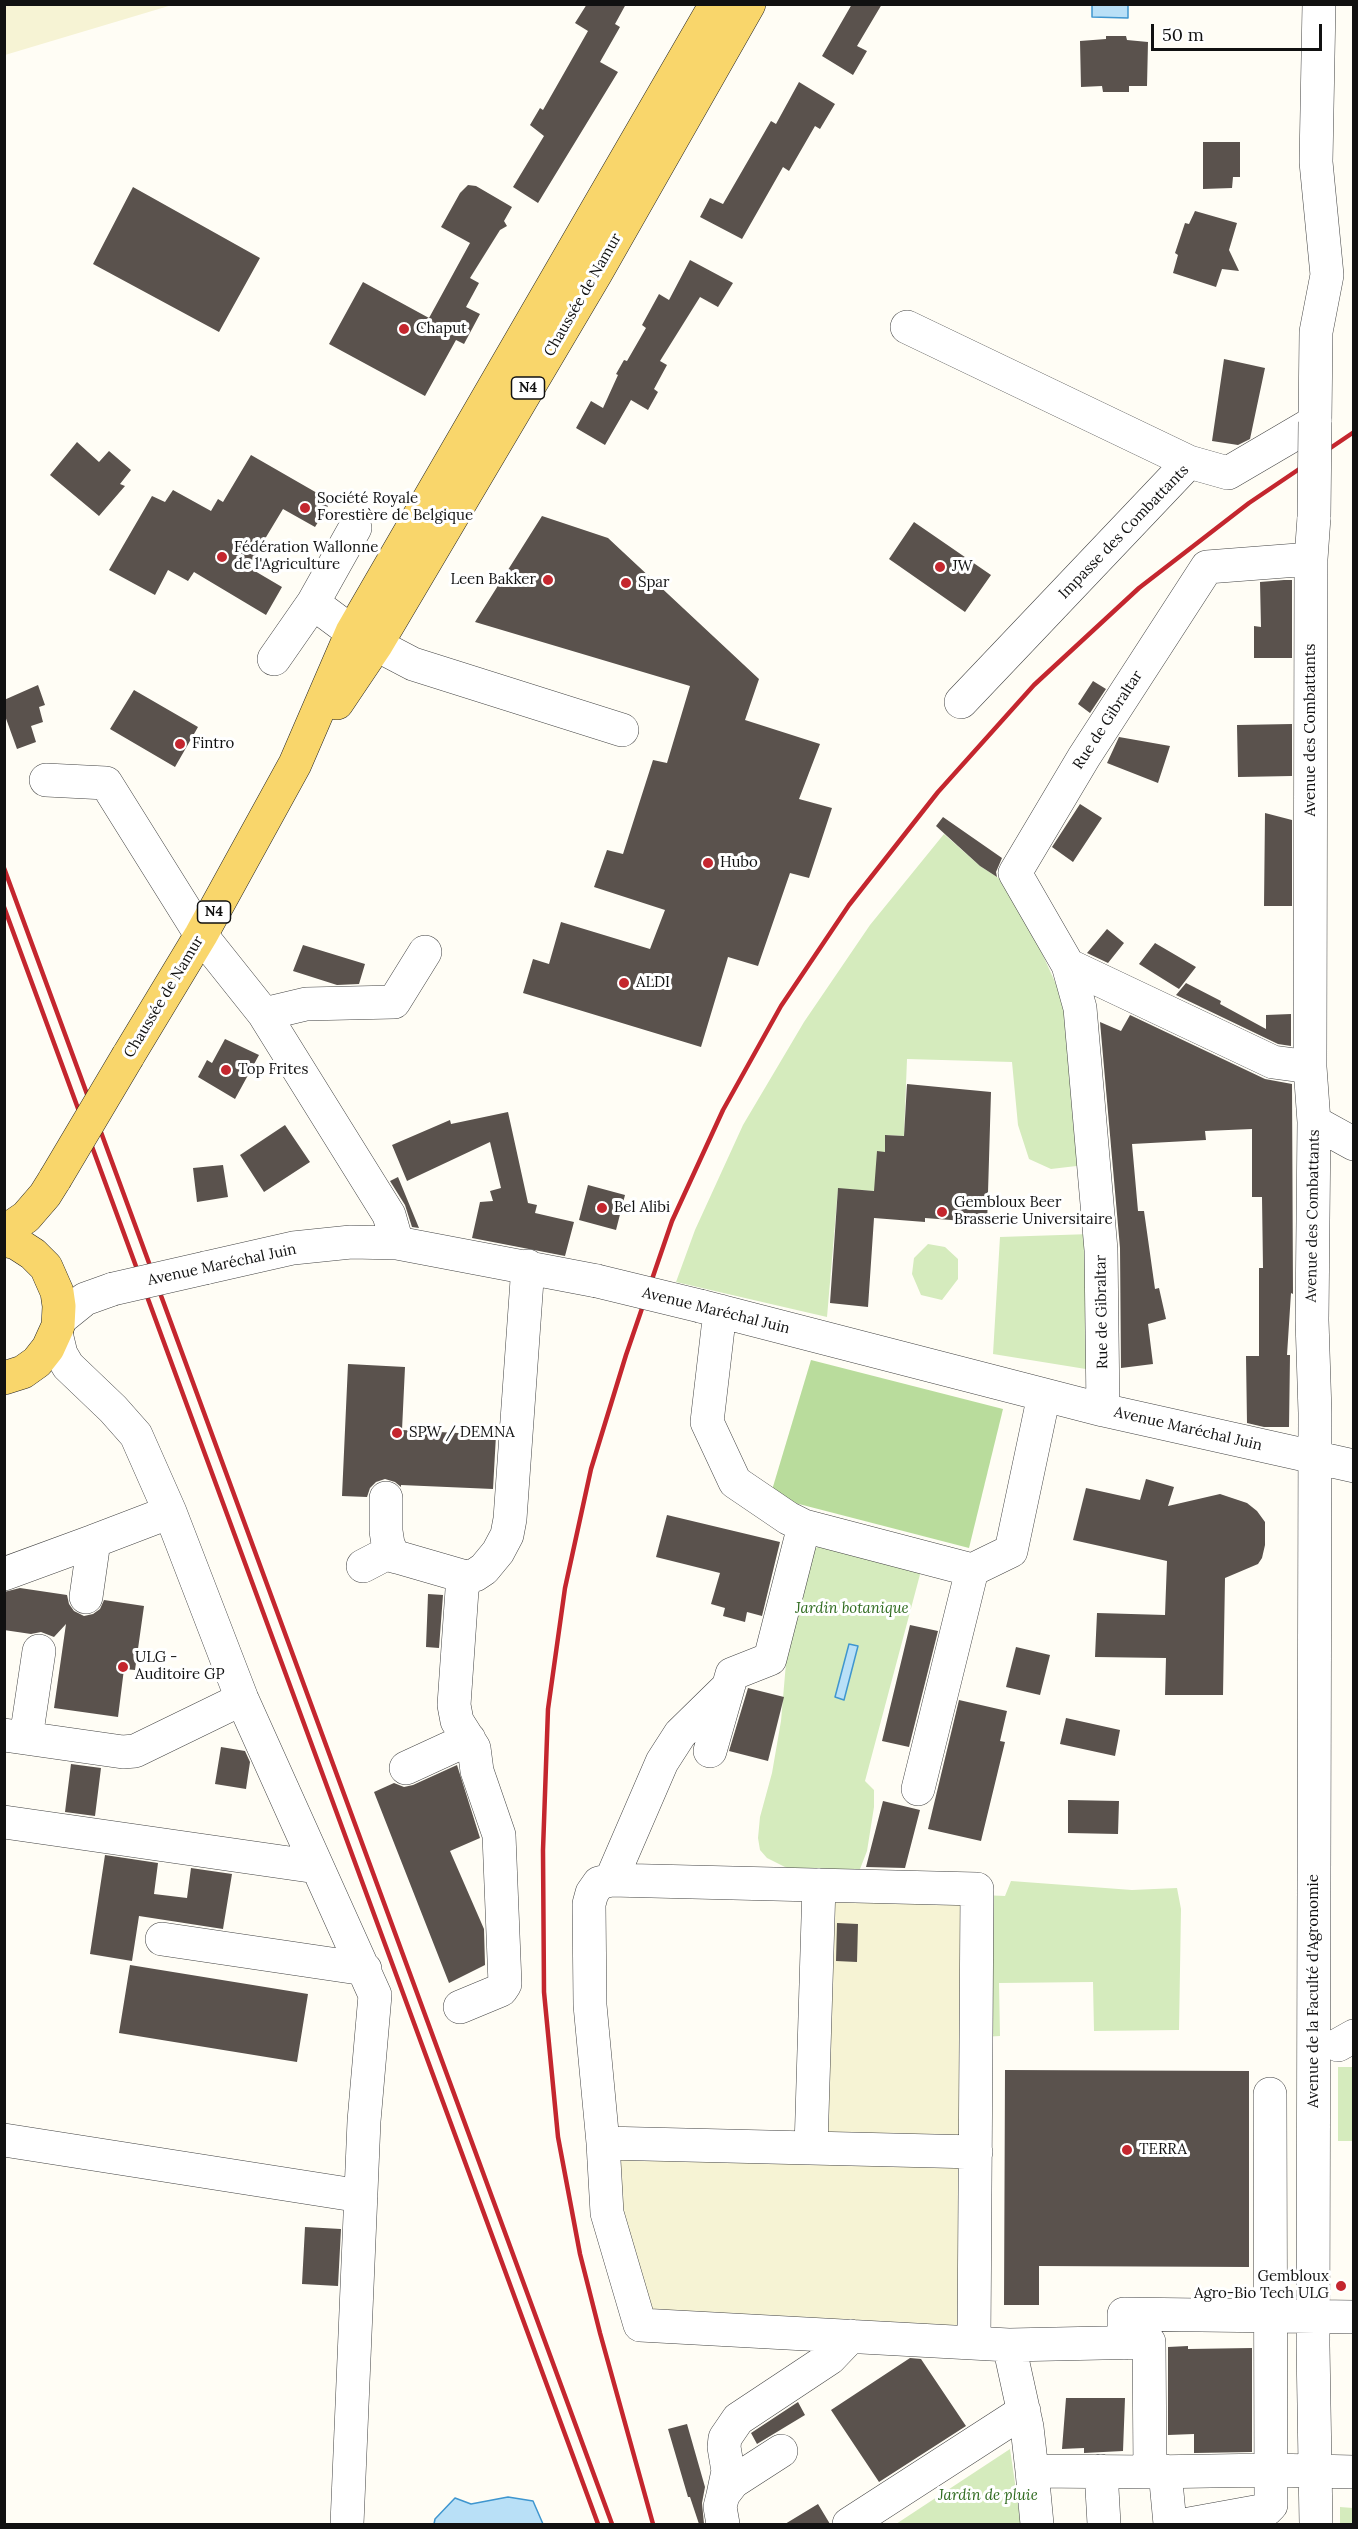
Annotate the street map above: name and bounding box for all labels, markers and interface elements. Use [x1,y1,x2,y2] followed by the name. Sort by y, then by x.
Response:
[1154,12,1325,50] scale bar
[1162,23,1204,46] text: 50 m
[540,230,626,360] street label: Chaussée de Namur
[416,320,467,338] place label: Chaput
[397,322,411,336] marker: Chaput
[512,377,544,399] road number: N4
[1055,461,1193,603] street label: Impasse des Combattants
[317,490,473,525] place label: Société Royale Forestière de Belgique
[298,501,312,515] marker: Société Royale Forestière de Belgique
[234,539,378,574] place label: Fédération Wallonne de l'Agriculture
[215,550,229,564] marker: Fédération Wallonne de l'Agriculture
[952,558,973,576] place label: JW
[933,560,947,574] marker: JW
[450,571,536,589] place label: Leen Bakker
[541,573,555,587] marker: Leen Bakker
[638,574,670,592] place label: Spar
[619,576,633,590] marker: Spar
[1302,643,1320,817] street label: Avenue des Combattants
[1069,667,1147,773] street label: Rue de Gibraltar
[192,735,234,753] place label: Fintro
[173,737,187,751] marker: Fintro
[720,854,758,872] place label: Hubo
[701,856,715,870] marker: Hubo
[198,901,230,923] road number: N4
[120,933,208,1061] street label: Chaussée de Namur
[636,974,670,992] place label: ALDI
[617,976,631,990] marker: ALDI
[238,1061,308,1079] place label: Top Frites
[219,1063,233,1077] marker: Top Frites
[1302,1129,1324,1303] street label: Avenue des Combattants
[954,1194,1113,1229] place label: Gembloux Beer Brasserie Universitaire
[614,1199,670,1217] place label: Bel Alibi
[595,1201,609,1215] marker: Bel Alibi
[935,1205,949,1219] marker: Gembloux Beer Brasserie Universitaire
[146,1240,298,1290] street label: Avenue Maréchal Juin
[1092,1255,1112,1369] street label: Rue de Gibraltar
[640,1284,792,1338] street label: Avenue Maréchal Juin
[1112,1403,1264,1455] street label: Avenue Maréchal Juin
[409,1424,515,1442] place label: SPW / DEMNA
[390,1426,404,1440] marker: SPW / DEMNA
[795,1600,909,1618] park label: Jardin botanique
[135,1649,225,1684] place label: ULG - Auditoire GP
[116,1660,130,1674] marker: ULG - Auditoire GP
[1305,1874,1323,2108] street label: Avenue de la Faculté d'Agronomie
[1139,2141,1187,2159] place label: TERRA
[1120,2143,1134,2157] marker: TERRA
[1194,2268,1329,2303] place label: Gembloux Agro-Bio Tech ULG
[1334,2279,1348,2293] marker: Gembloux Agro-Bio Tech ULG
[938,2487,1038,2505] park label: Jardin de pluie

